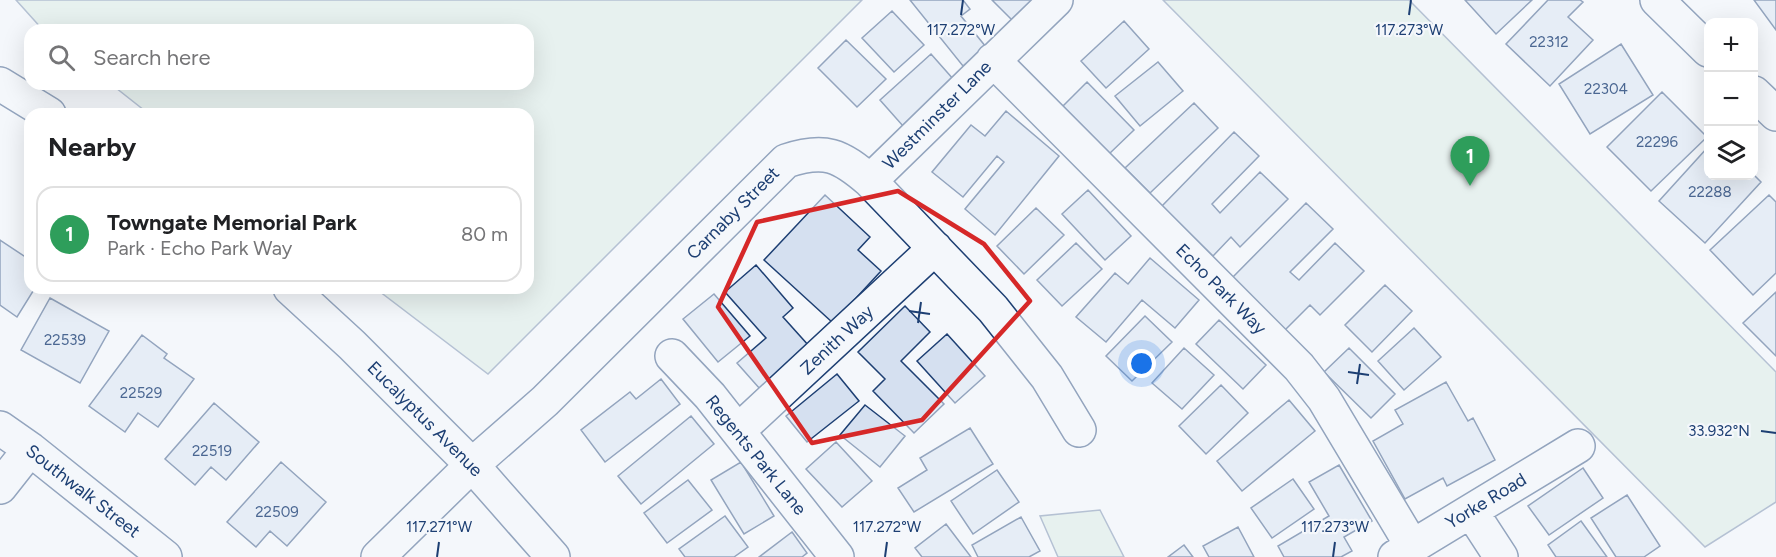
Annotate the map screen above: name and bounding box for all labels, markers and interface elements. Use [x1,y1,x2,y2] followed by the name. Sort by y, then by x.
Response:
[1704,18,1758,180] map controls
[1704,18,1758,72] button: +
[927,21,996,39] text: 117.272°W
[1375,21,1444,39] text: 117.273°W
[24,24,534,90] search box
[1529,33,1569,51] house number: 22312
[45,41,78,74] icon: search
[93,44,211,71] text: Search here
[878,56,996,174] street label: Westminster Lane
[1704,72,1758,126] button: −
[1584,80,1628,98] house number: 22304
[1704,126,1758,180] button: layers
[48,131,136,163] text: Nearby
[1636,133,1679,151] house number: 22296
[1450,136,1490,186] pin: 1
[682,162,784,264] street label: Carnaby Street
[1688,183,1732,201] house number: 22288
[107,209,357,236] text: Towngate Memorial Park
[65,222,74,246] text: 1
[461,222,508,246] text: 80 m
[107,236,292,260] text: Park · Echo Park Way
[1171,239,1271,339] street label: Echo Park Way
[796,300,879,379] street label: Zenith Way
[44,331,86,349] house number: 22539
[1127,349,1156,378] your location
[363,357,487,481] street label: Eucalyptus Avenue
[120,384,162,402] house number: 22529
[701,390,811,520] street label: Regents Park Lane
[1688,422,1750,440] text: 33.932°N
[22,440,145,543] street label: Southwalk Street
[192,442,232,460] house number: 22519
[1442,468,1530,534] street label: Yorke Road
[255,503,299,521] house number: 22509
[406,518,473,536] text: 117.271°W
[853,518,922,536] text: 117.272°W
[1301,518,1370,536] text: 117.273°W

